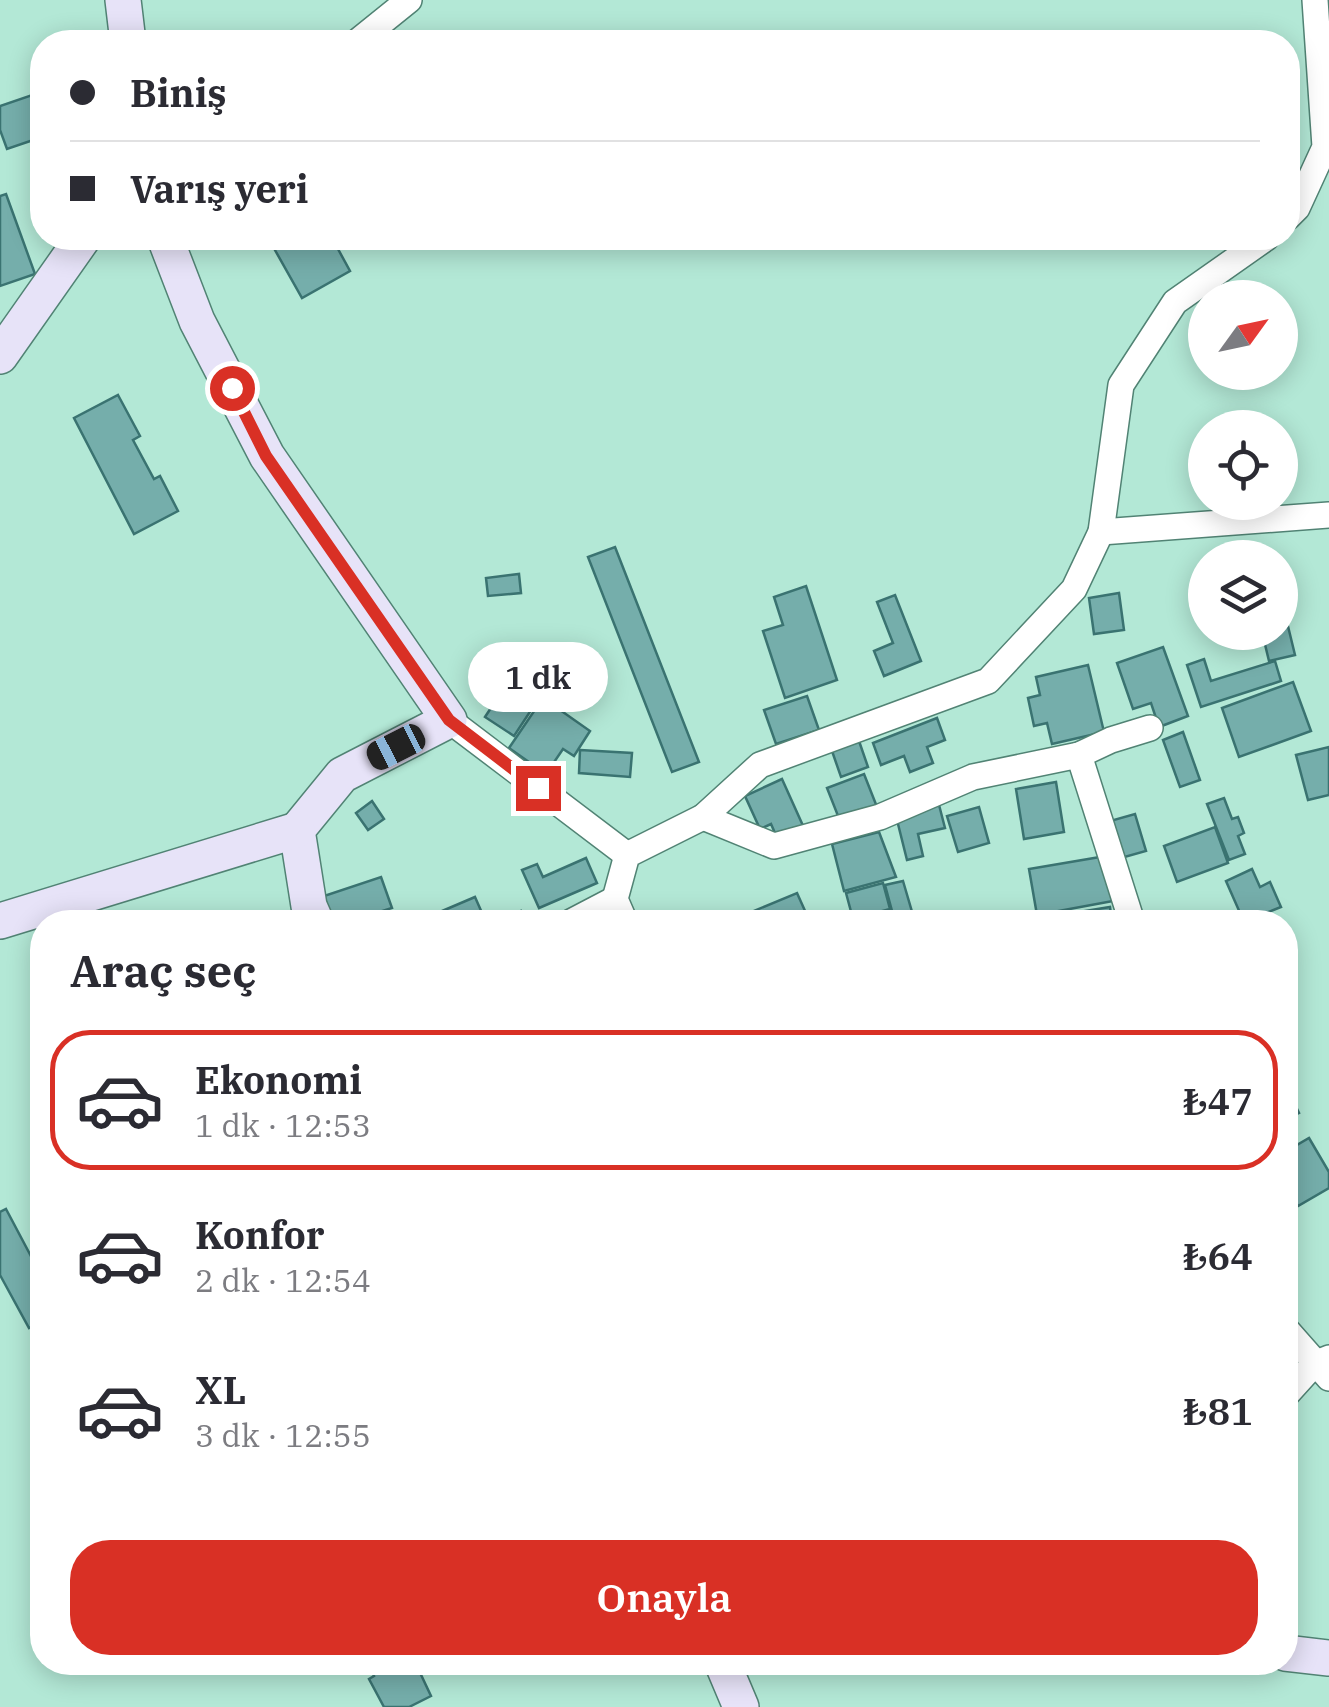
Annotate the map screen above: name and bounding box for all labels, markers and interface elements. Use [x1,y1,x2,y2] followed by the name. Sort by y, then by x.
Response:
[130,68,227,117] text: Biniş
[130,164,309,213] text: Varış yeri
[1188,280,1298,390] north arrow
[1188,280,1298,650] map controls
[210,366,255,411] route start
[1188,410,1298,520] button: locate
[1188,540,1298,650] button: layers
[468,643,608,713] callout: 1 dk
[505,656,571,698] text: 1 dk
[362,720,430,774] car
[516,766,561,811] route end
[70,941,256,999] text: Araç seç
[75,1055,165,1145] icon: car
[195,1055,362,1104] text: Ekonomi
[1183,1076,1253,1125] text: ₺47
[195,1104,371,1146] text: 1 dk · 12:53
[75,1210,165,1300] icon: car
[195,1210,325,1259] text: Konfor
[1183,1231,1253,1280] text: ₺64
[195,1259,371,1301] text: 2 dk · 12:54
[75,1365,165,1455] icon: car
[195,1365,246,1414] text: XL
[1183,1386,1253,1435] text: ₺81
[195,1414,371,1456] text: 3 dk · 12:55
[70,1540,1258,1655] button: Onayla

